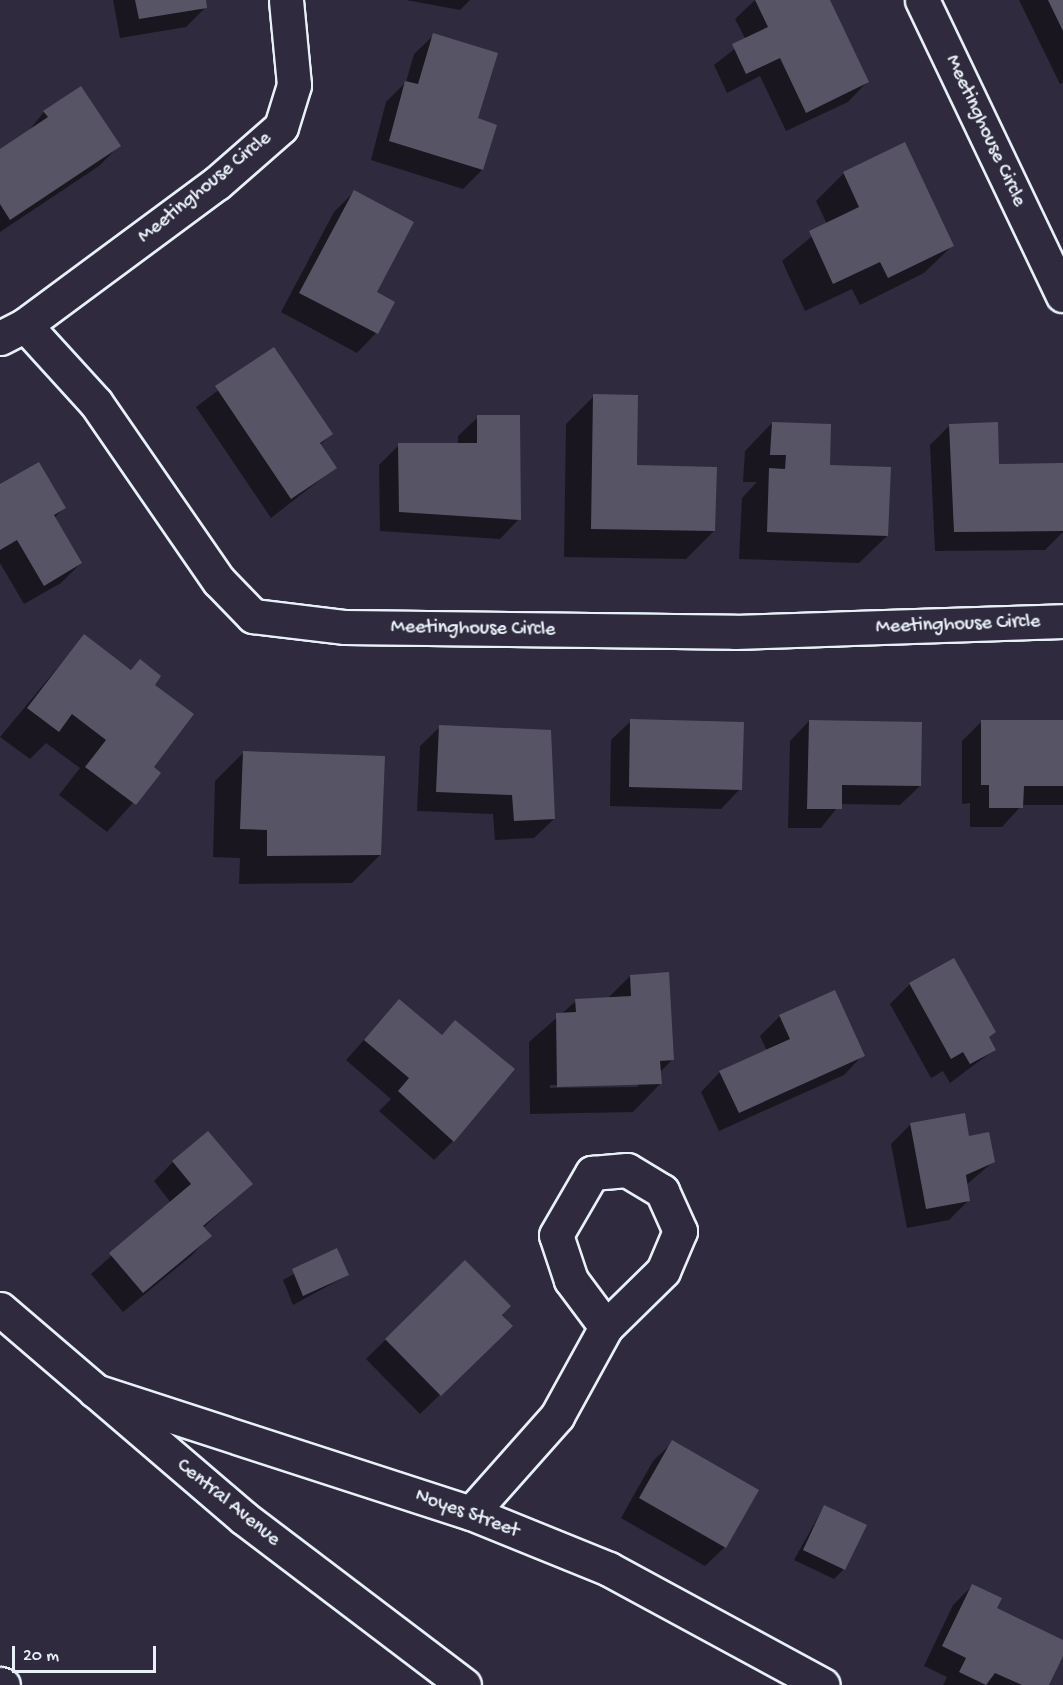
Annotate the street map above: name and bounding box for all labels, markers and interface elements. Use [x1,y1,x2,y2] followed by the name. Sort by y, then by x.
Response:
[939,51,1031,211] street label: Meetinghouse Circle
[133,127,277,249] street label: Meetinghouse Circle
[875,610,1041,640] street label: Meetinghouse Circle
[390,616,556,642] street label: Meetinghouse Circle
[171,1454,285,1552] street label: Central Avenue
[412,1484,522,1544] street label: Noyes Street
[15,1634,159,1672] scale bar
[23,1646,59,1667] text: 20 m

